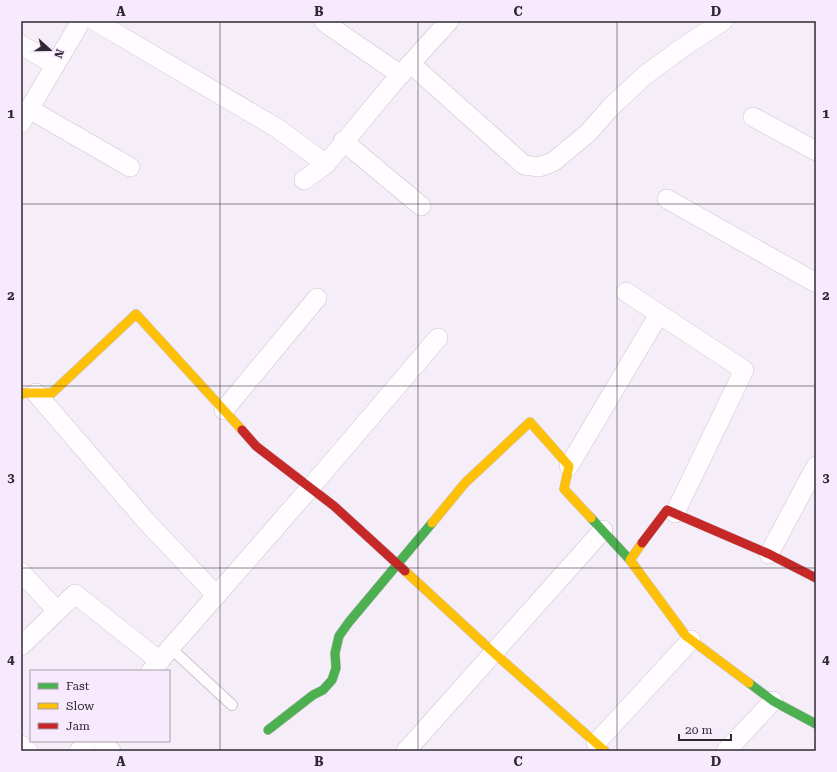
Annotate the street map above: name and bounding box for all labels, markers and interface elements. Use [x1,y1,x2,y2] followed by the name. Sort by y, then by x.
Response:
[116,4,126,19] text: A
[314,4,324,19] text: B
[513,4,523,19] text: C
[711,4,721,19] text: D
[30,30,70,70] north arrow
[51,47,66,60] text: N
[7,106,15,121] text: 1
[822,106,830,121] text: 1
[7,288,15,303] text: 2
[822,288,830,303] text: 2
[7,470,15,485] text: 3
[822,470,830,485] text: 3
[7,652,15,667] text: 4
[822,652,830,667] text: 4
[30,670,170,742] legend
[66,679,90,693] text: Fast
[66,699,94,713] text: Slow
[679,716,731,742] scale bar
[66,719,90,733] text: Jam
[685,723,712,737] text: 20 m
[116,754,126,769] text: A
[314,754,324,769] text: B
[513,754,523,769] text: C
[711,754,721,769] text: D

